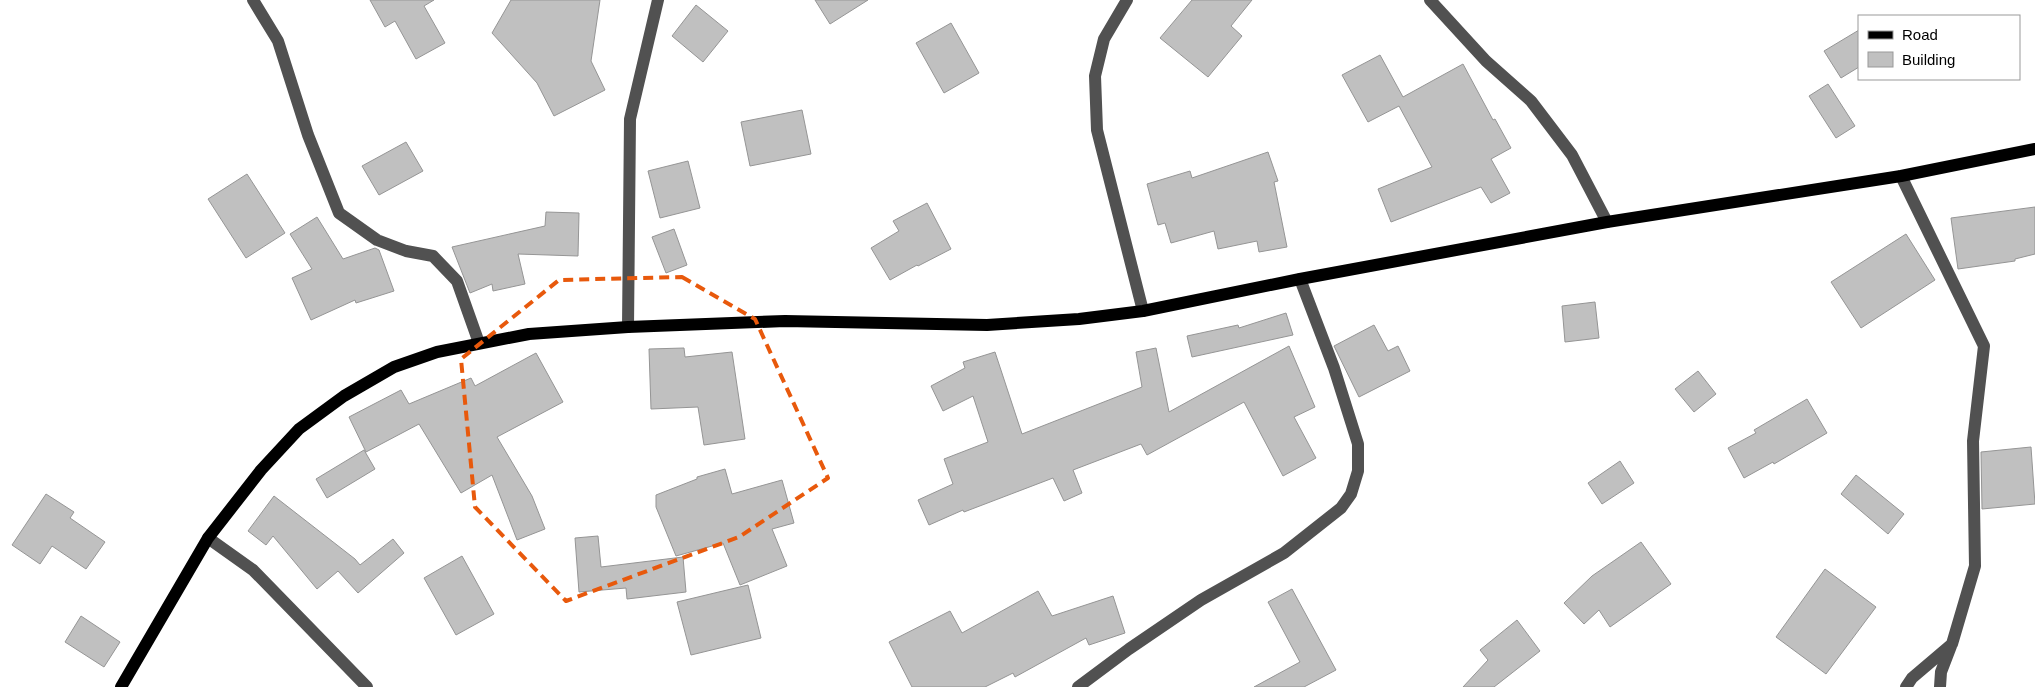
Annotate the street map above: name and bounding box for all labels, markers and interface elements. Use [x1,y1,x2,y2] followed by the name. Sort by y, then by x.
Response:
[1858,15,2020,80] legend
[1902,26,1938,43] text: Road
[1902,51,1955,68] text: Building

